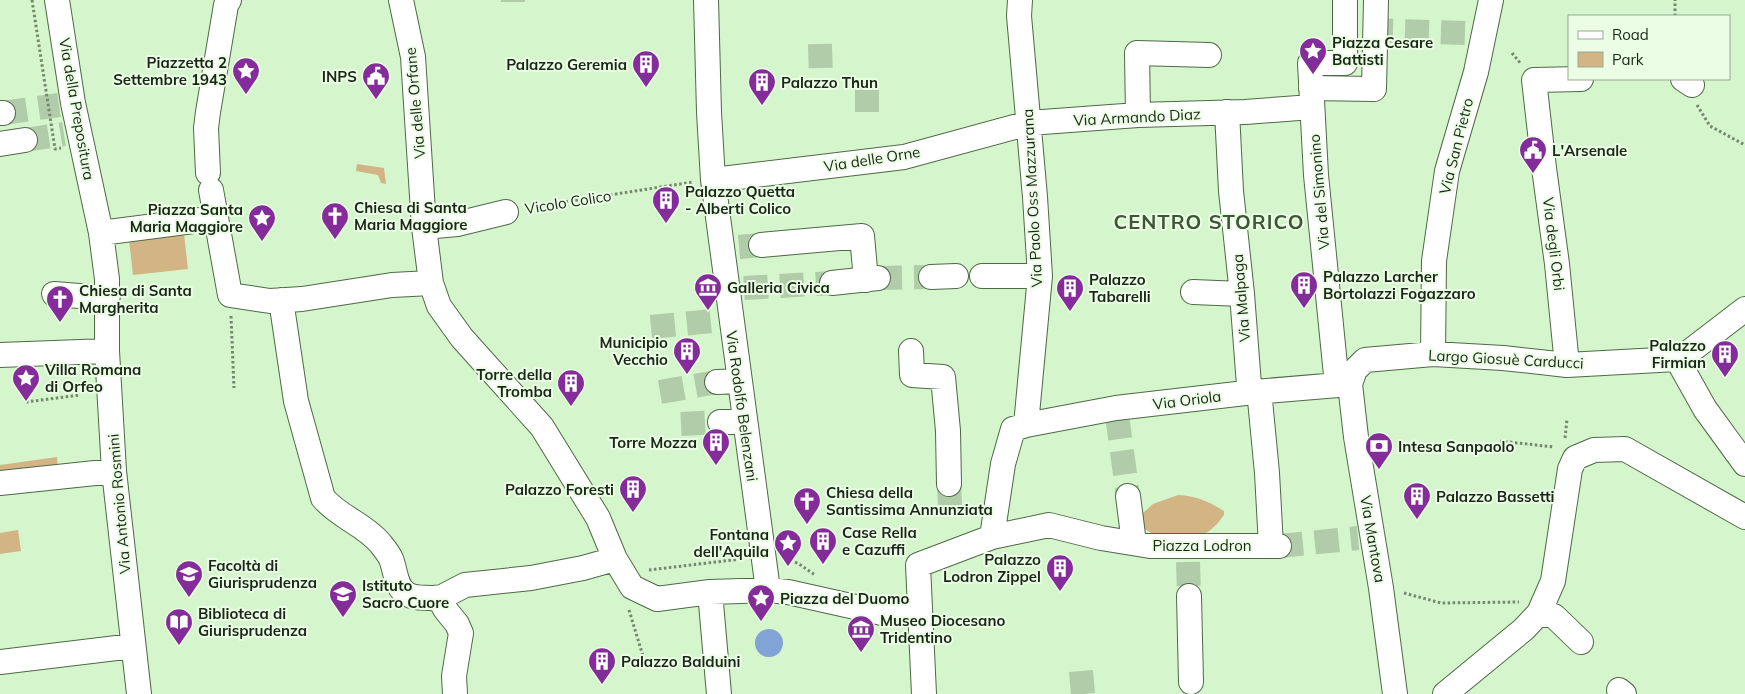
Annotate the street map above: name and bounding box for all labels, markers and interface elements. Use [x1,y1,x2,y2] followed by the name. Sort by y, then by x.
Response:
[1568,15,1730,80] legend
[1612,25,1649,44] text: Road
[1332,33,1433,69] place label: Piazza Cesare Battisti
[55,36,99,182] street label: Via della Prepositura
[1298,36,1328,75] place icon: Piazza Cesare Battisti
[401,47,429,159] street label: Via delle Orfane
[631,49,661,88] building icon: Palazzo Geremia
[1612,50,1644,69] text: Park
[113,53,227,89] place label: Piazzetta 2 Settembre 1943
[506,55,627,74] place label: Palazzo Geremia
[231,56,261,95] place icon: Piazzetta 2 Settembre 1943
[361,61,391,100] public building icon: INPS
[322,67,357,86] place label: INPS
[747,67,777,106] building icon: Palazzo Thun
[781,73,878,92] place label: Palazzo Thun
[1435,96,1477,196] street label: Via San Pietro
[1073,104,1201,130] street label: Via Armando Diaz
[1018,108,1046,288] street label: Via Paolo Oss Mazzurana
[1304,133,1334,251] street label: Via del Simonino
[1518,135,1548,174] public building icon: L'Arsenale
[1552,141,1627,160] place label: L'Arsenale
[822,142,922,176] street label: Via delle Orne
[685,182,795,218] place label: Palazzo Quetta - Alberti Colico
[651,185,681,224] building icon: Palazzo Quetta - Alberti Colico
[523,186,613,218] street label: Vicolo Colico
[1539,196,1569,292] street label: Via degli Orbi
[354,198,467,234] place label: Chiesa di Santa Maria Maggiore
[130,200,243,236] place label: Piazza Santa Maria Maggiore
[320,201,350,240] church icon: Chiesa di Santa Maria Maggiore
[247,203,277,242] place icon: Piazza Santa Maria Maggiore
[1114,209,1304,234] district label: CENTRO STORICO
[1228,253,1254,343] street label: Via Malpaga
[1323,267,1476,303] place label: Palazzo Larcher Bortolazzi Fogazzaro
[1089,270,1151,306] place label: Palazzo Tabarelli
[1289,270,1319,309] building icon: Palazzo Larcher Bortolazzi Fogazzaro
[693,272,723,311] museum icon: Galleria Civica
[1055,273,1085,312] building icon: Palazzo Tabarelli
[727,278,830,297] place label: Galleria Civica
[79,281,192,317] place label: Chiesa di Santa Margherita
[45,284,75,323] church icon: Chiesa di Santa Margherita
[722,329,762,483] street label: Via Rodolfo Belenzani
[599,333,668,369] place label: Municipio Vecchio
[672,336,702,375] building icon: Municipio Vecchio
[1649,336,1706,372] place label: Palazzo Firmian
[1710,339,1740,378] building icon: Palazzo Firmian
[1428,345,1584,373] street label: Largo Giosuè Carducci
[44,360,141,396] place label: Villa Romana di Orfeo
[11,363,41,402] place icon: Villa Romana di Orfeo
[476,365,552,401] place label: Torre della Tromba
[556,368,586,407] building icon: Torre della Tromba
[1152,386,1222,414] street label: Via Oriola
[701,427,731,466] building icon: Torre Mozza
[1364,431,1394,470] bank icon: Intesa Sanpaolo
[103,433,135,575] street label: Via Antonio Rosmini
[609,433,697,452] place label: Torre Mozza
[1398,437,1514,456] place label: Intesa Sanpaolo
[618,474,648,513] building icon: Palazzo Foresti
[505,480,614,499] place label: Palazzo Foresti
[1402,481,1432,520] building icon: Palazzo Bassetti
[826,483,993,519] place label: Chiesa della Santissima Annunziata
[792,486,822,525] church icon: Chiesa della Santissima Annunziata
[1436,487,1555,506] place label: Palazzo Bassetti
[1356,494,1390,584] street label: Via Mantova
[842,523,917,559] place label: Case Rella e Cazuffi
[693,525,769,561] place label: Fontana dell'Aquila
[808,526,838,565] building icon: Case Rella e Cazuffi
[773,528,803,567] place icon: Fontana dell'Aquila
[1152,536,1252,555] street label: Piazza Lodron
[943,550,1041,586] place label: Palazzo Lodron Zippel
[1045,553,1075,592] building icon: Palazzo Lodron Zippel
[208,556,317,592] place label: Facoltà di Giurisprudenza
[174,559,204,598] school or university icon: Facoltà di Giurisprudenza
[362,576,449,612] place label: Istituto Sacro Cuore
[328,579,358,618] school or university icon: Istituto Sacro Cuore
[746,583,776,622] place icon: Piazza del Duomo
[780,589,910,608] place label: Piazza del Duomo
[198,604,307,640] place label: Biblioteca di Giurisprudenza
[164,607,194,646] library icon: Biblioteca di Giurisprudenza
[880,611,1005,647] place label: Museo Diocesano Tridentino
[846,614,876,653] museum icon: Museo Diocesano Tridentino
[587,646,617,685] building icon: Palazzo Balduini
[621,652,740,671] place label: Palazzo Balduini

